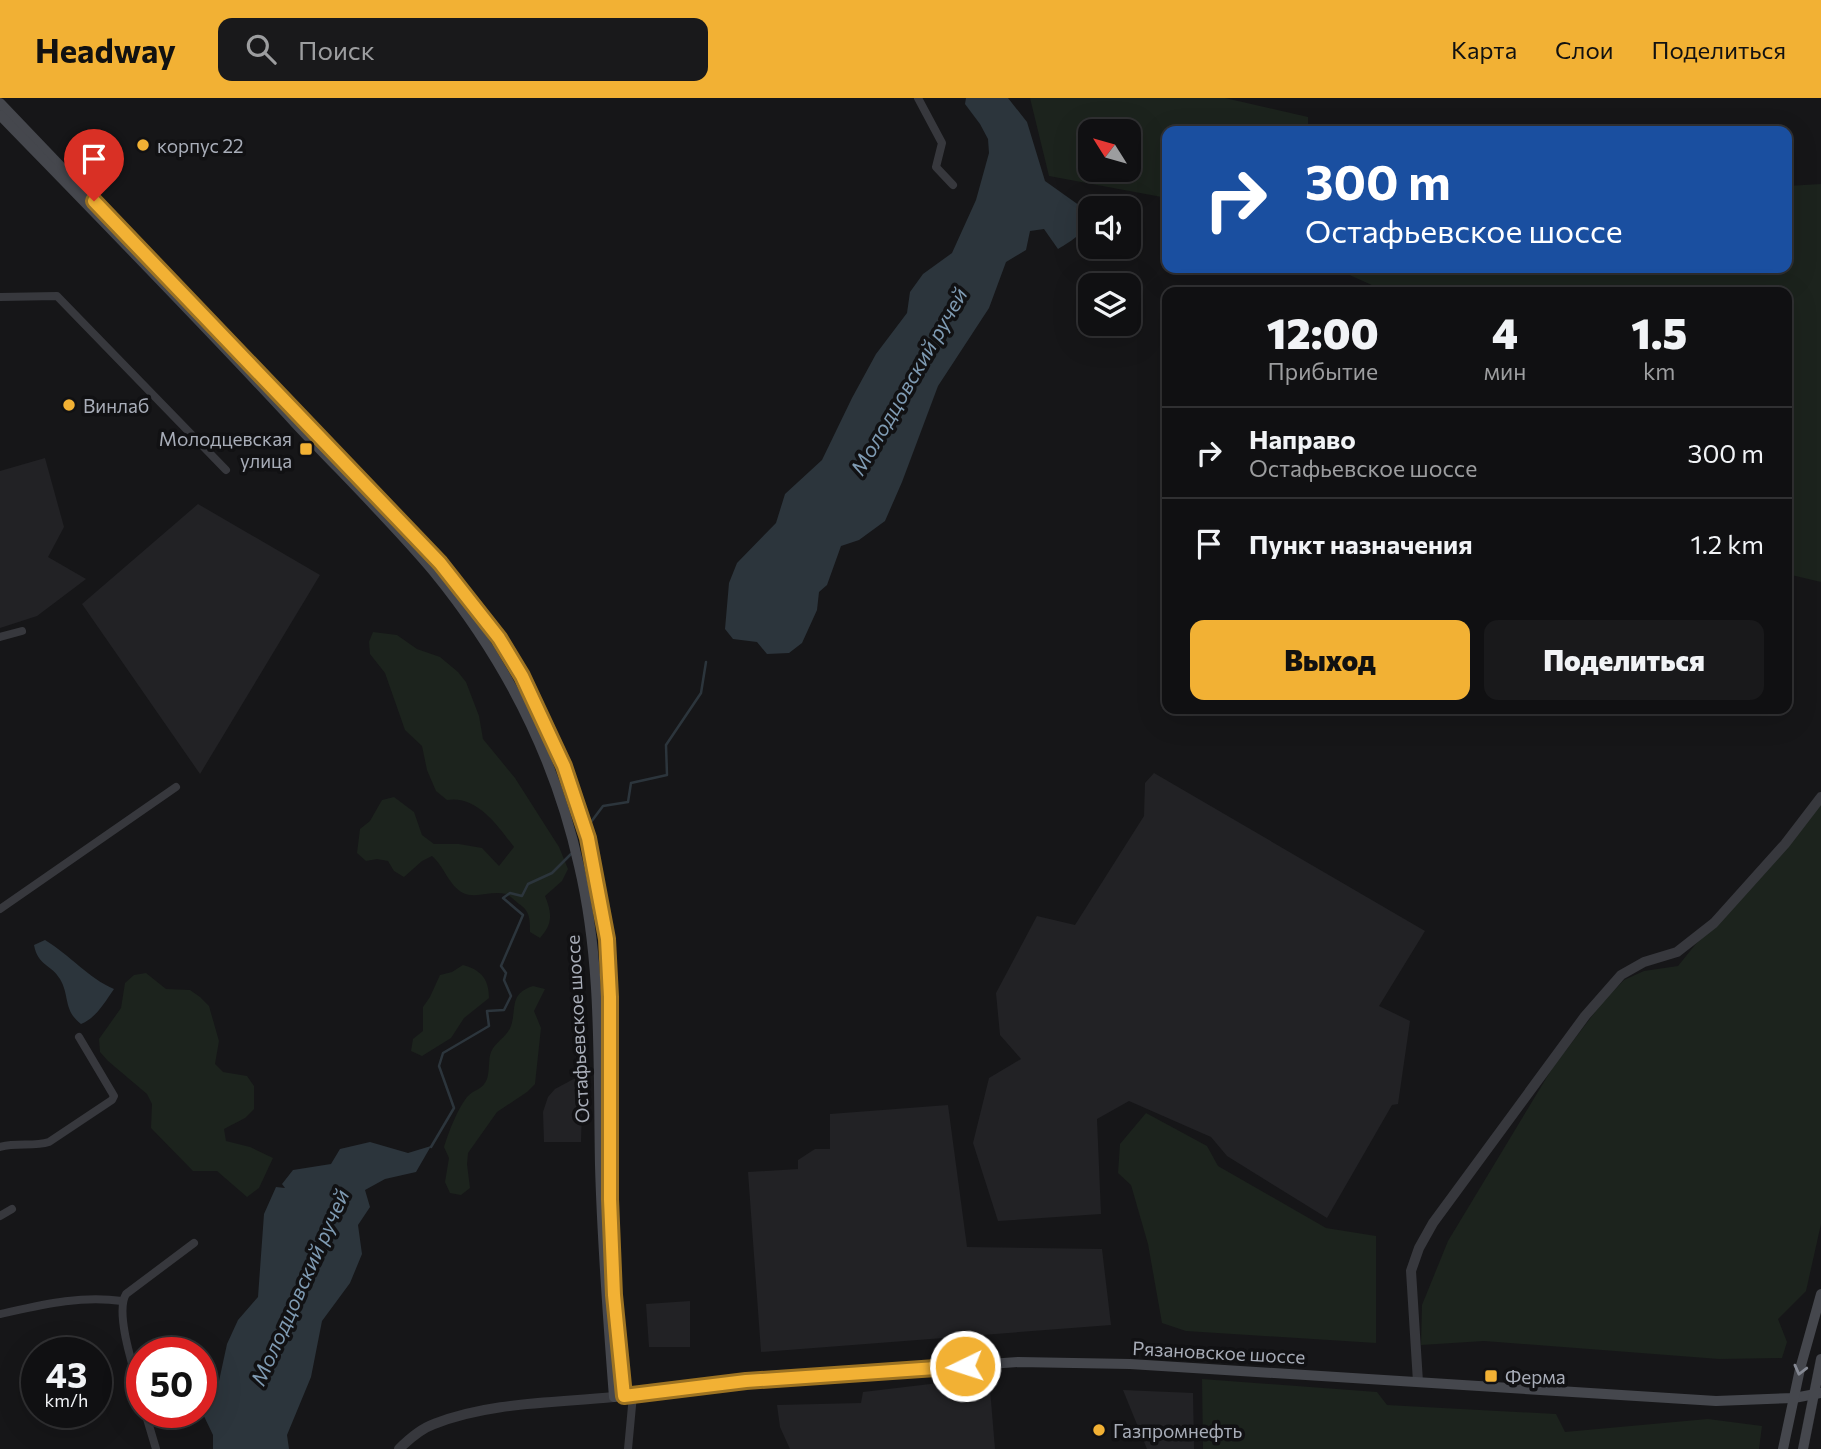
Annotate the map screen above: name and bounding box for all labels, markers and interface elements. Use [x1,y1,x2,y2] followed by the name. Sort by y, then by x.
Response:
[218,18,708,81] search box
[35,29,176,70] text: Headway
[242,30,280,68] icon: search
[298,34,375,65] text: Поиск
[1451,35,1517,64] text: Карта
[1555,35,1613,64] text: Слои
[1651,35,1786,64] text: Поделиться
[1078,119,1141,182] north arrow
[1078,119,1141,336] map controls
[64,129,124,201] pin
[157,134,244,157] place label: корпус 22
[135,137,151,153] marker: корпус 22
[75,140,113,178] icon: arrive
[1305,150,1451,210] text: 300 m
[1190,154,1281,245] icon: right
[1078,196,1141,259] button: sound
[1305,210,1623,250] text: Остафьевское шоссе
[1078,273,1141,336] button: layers
[844,283,972,479] water label: Молодцовский ручей
[1267,306,1379,358] text: 12:00
[1492,306,1518,358] text: 4
[1631,306,1687,358] text: 1.5
[1268,357,1378,385] text: Прибытие
[1484,357,1526,385] text: мин
[1643,357,1675,385] text: km
[83,394,149,417] place label: Винлаб
[61,397,77,413] marker: Винлаб
[1249,423,1356,454] text: Направо
[159,427,292,472] place label: Молодцевская улица
[1190,434,1228,472] icon: right
[1688,437,1764,468] text: 300 m
[298,441,314,457] marker: Молодцевская улица
[1249,454,1477,482] text: Остафьевское шоссе
[1190,525,1228,563] icon: arrive
[1249,528,1473,559] text: Пункт назначения
[1691,528,1764,559] text: 1.2 km
[1190,620,1470,700] button: Выход
[1484,620,1764,700] button: Поделиться
[561,934,593,1124] street label: Остафьевское шоссе
[245,1185,353,1389] water label: Молодцовский ручей
[928,1329,1002,1403] position arrow
[1132,1336,1306,1368] street label: Рязановское шоссе
[126,1337,217,1428] speed limit sign: 50
[46,1352,87,1395] text: 43
[1794,1364,1808,1376] one-way arrow
[1505,1365,1566,1388] place label: Ферма
[1483,1368,1499,1384] marker: Ферма
[45,1389,88,1411] text: km/h
[1113,1419,1243,1442] place label: Газпромнефть
[1091,1422,1107,1438] marker: Газпромнефть

